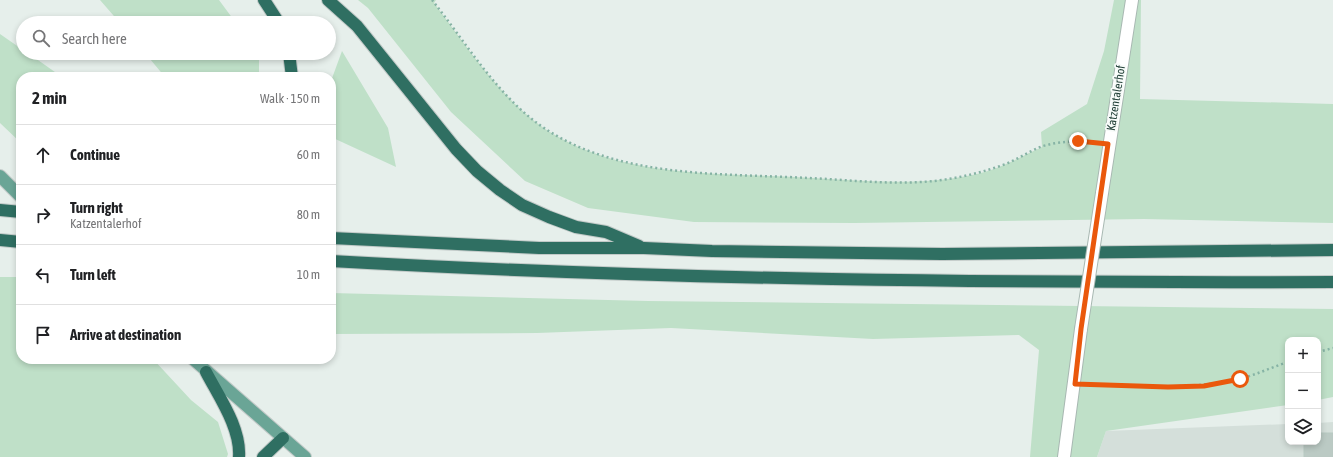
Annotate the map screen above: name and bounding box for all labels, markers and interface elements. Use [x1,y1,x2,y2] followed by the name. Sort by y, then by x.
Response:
[16,16,336,60] search box
[30,27,52,49] icon: search
[62,30,127,47] text: Search here
[1104,64,1128,132] street label: Katzentalerhof
[32,88,67,108] text: 2 min
[260,91,320,106] text: Walk · 150 m
[1069,132,1087,150] route end
[32,144,54,166] icon: ahead
[70,146,120,163] text: Continue
[297,147,320,162] text: 60 m
[70,199,123,216] text: Turn right
[32,204,54,226] icon: right
[297,207,320,222] text: 80 m
[70,216,142,231] text: Katzentalerhof
[32,264,54,286] icon: left
[70,266,116,283] text: Turn left
[297,267,320,282] text: 10 m
[32,324,54,346] icon: arrive
[70,326,181,343] text: Arrive at destination
[1285,337,1321,445] map controls
[1285,337,1321,373] button: +
[1231,370,1249,388] route start
[1285,373,1321,409] button: −
[1285,409,1321,445] button: layers

